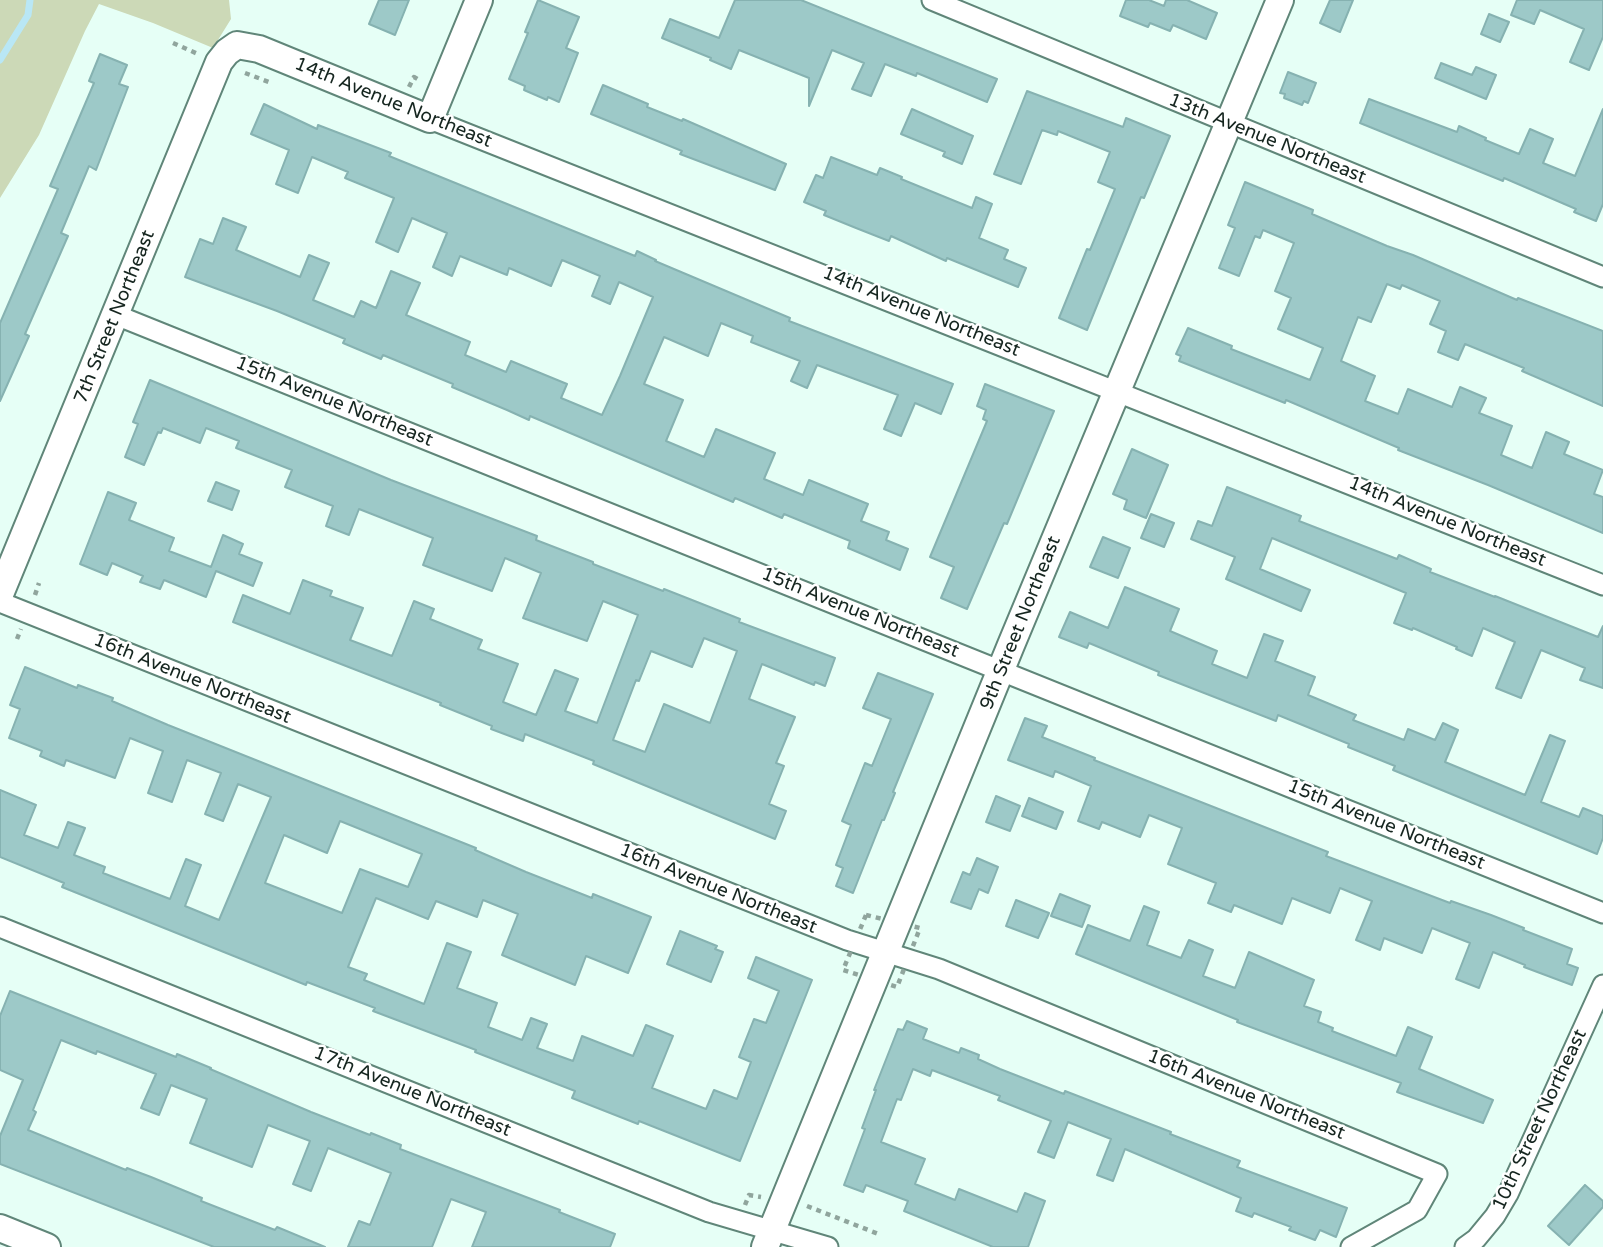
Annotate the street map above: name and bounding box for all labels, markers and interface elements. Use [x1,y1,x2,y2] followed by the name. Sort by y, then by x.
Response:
[291,53,495,153] street label: 14th Avenue Northeast
[1165,89,1369,189] street label: 13th Avenue Northeast
[70,227,160,407] street label: 7th Street Northeast
[819,262,1023,362] street label: 14th Avenue Northeast
[232,352,436,452] street label: 15th Avenue Northeast
[1345,472,1549,572] street label: 14th Avenue Northeast
[976,533,1066,713] street label: 9th Street Northeast
[758,563,962,663] street label: 15th Avenue Northeast
[90,629,294,729] street label: 16th Avenue Northeast
[1284,775,1488,875] street label: 15th Avenue Northeast
[616,839,820,939] street label: 16th Avenue Northeast
[1488,1026,1592,1214] street label: 10th Street Northeast
[310,1042,514,1142] street label: 17th Avenue Northeast
[1144,1045,1348,1145] street label: 16th Avenue Northeast

